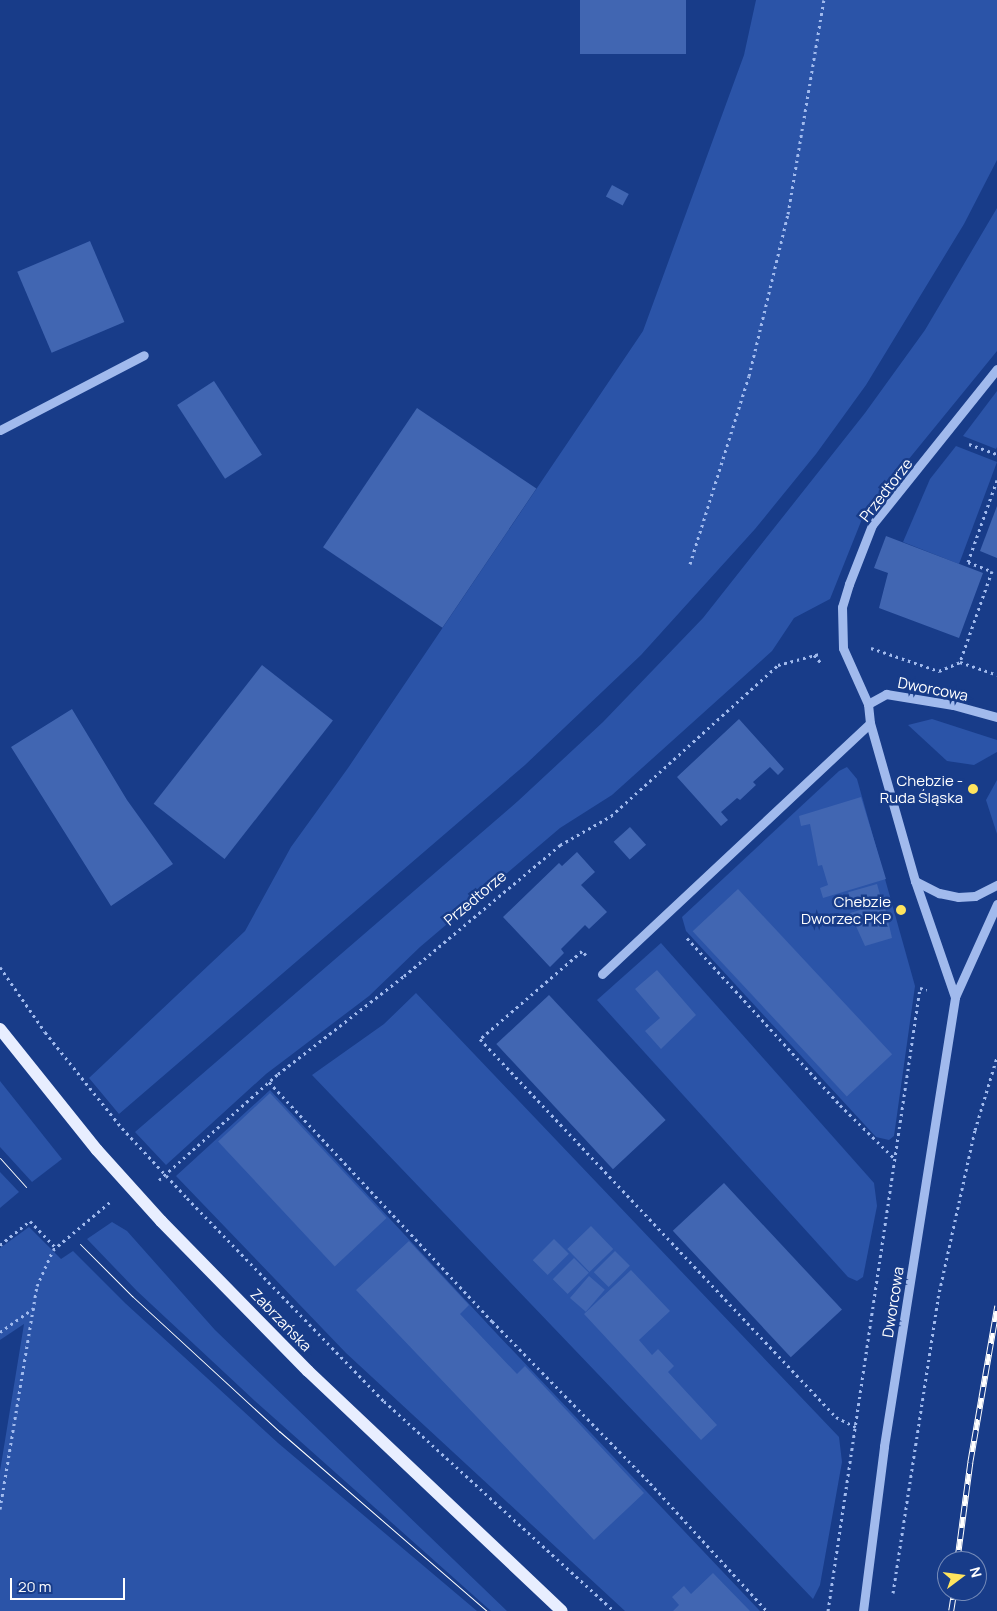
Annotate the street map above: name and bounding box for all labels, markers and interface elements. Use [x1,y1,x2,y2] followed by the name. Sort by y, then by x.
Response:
[856,455,916,525] street label: Przedtorze
[896,673,970,705] street label: Dworcowa
[880,771,963,806] place label: Chebzie - Ruda Śląska
[967,783,979,795] marker: Chebzie - Ruda Śląska
[440,867,510,929] street label: Przedtorze
[801,892,891,927] place label: Chebzie Dworzec PKP
[895,904,907,916] marker: Chebzie Dworzec PKP
[879,1265,907,1339] street label: Dworcowa
[247,1285,315,1355] street label: Zabrzańska
[937,1551,987,1601] north arrow
[966,1565,986,1580] text: N
[12,1568,128,1600] scale bar
[18,1576,51,1597] text: 20 m

